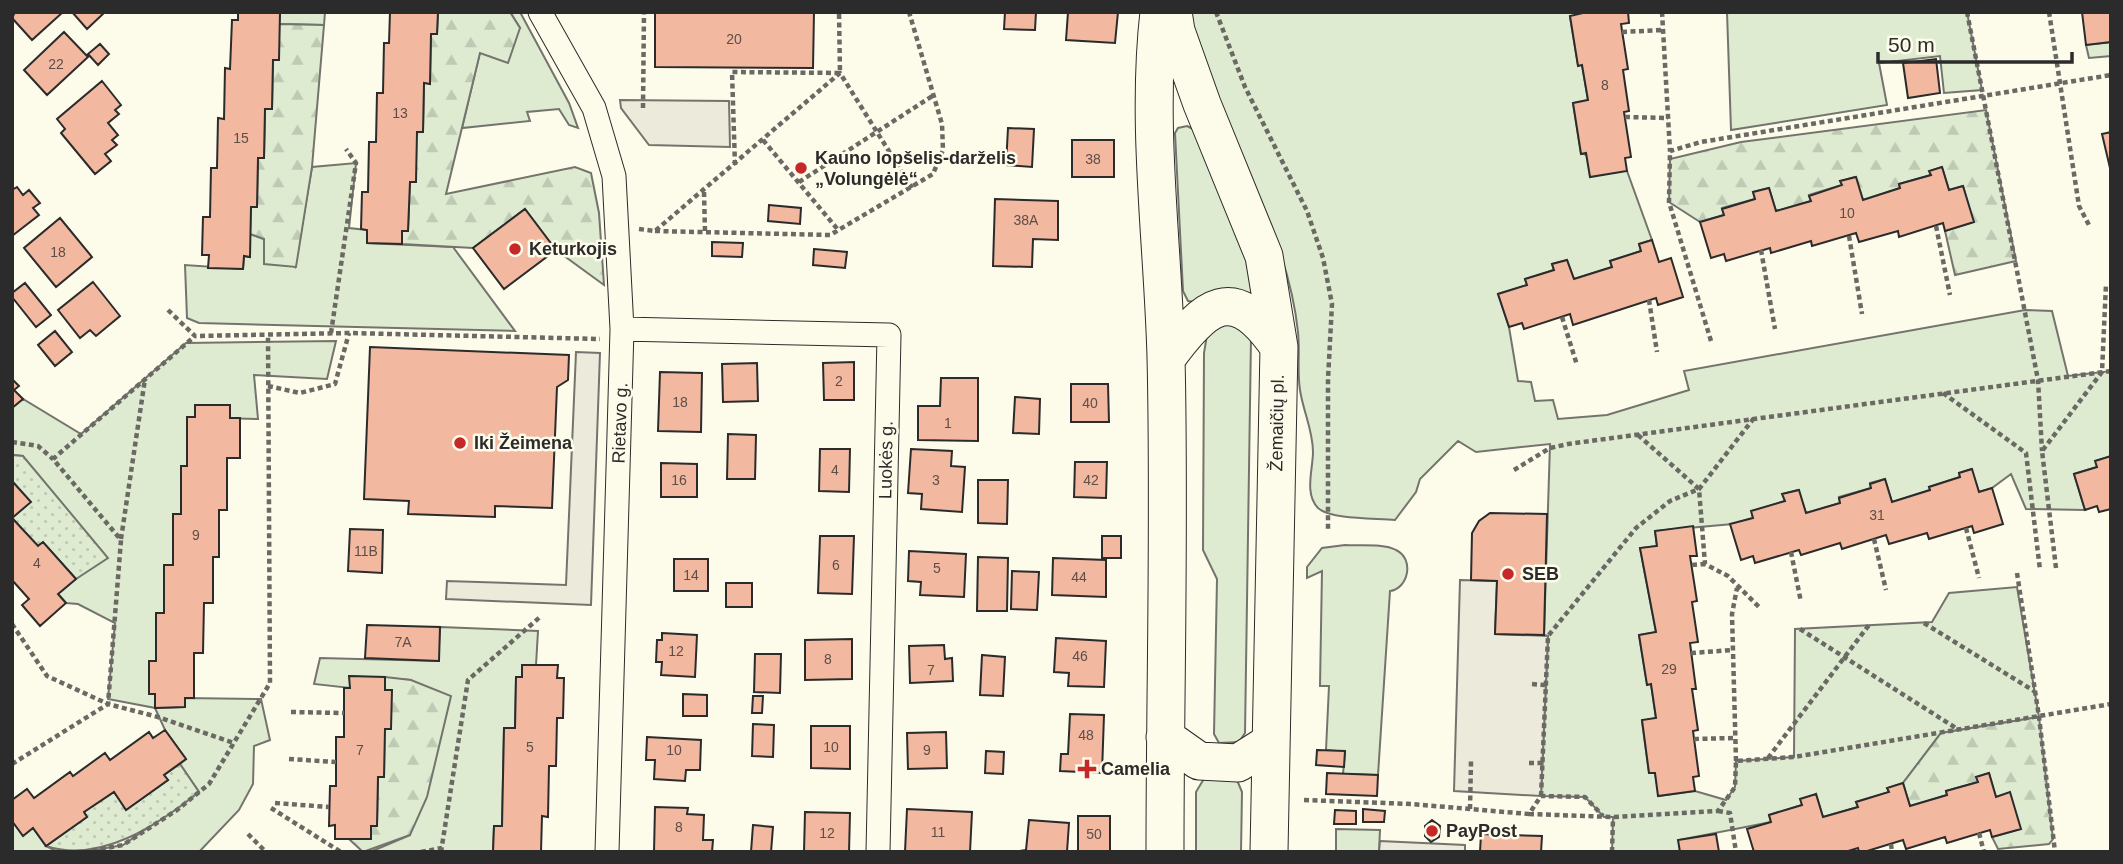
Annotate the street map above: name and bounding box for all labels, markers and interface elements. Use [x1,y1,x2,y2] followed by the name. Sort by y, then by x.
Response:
[1878,21,2072,65] scale bar
[726,31,742,47] house number: 20
[1888,33,1935,56] text: 50 m
[48,56,64,72] house number: 22
[1601,77,1609,93] house number: 8
[392,105,408,121] house number: 13
[233,130,249,146] house number: 15
[815,148,1016,189] place label: Kauno lopšelis-darželis „Volungėlė“
[1085,151,1101,167] house number: 38
[793,160,809,176] marker: Kauno lopšelis-darželis „Volungėlė“
[1839,205,1855,221] house number: 10
[1014,212,1039,228] house number: 38A
[529,239,617,259] place label: Keturkojis
[507,241,523,257] marker: Keturkojis
[50,244,66,260] house number: 18
[835,373,843,389] house number: 2
[1266,374,1288,472] street label: Žemaičių pl.
[609,382,631,464] street label: Rietavo g.
[672,394,688,410] house number: 18
[1082,395,1098,411] house number: 40
[944,415,952,431] house number: 1
[875,421,897,499] street label: Luokės g.
[474,432,573,453] place label: Iki Žeimena
[452,435,468,451] marker: Iki Žeimena
[831,462,839,478] house number: 4
[671,472,687,488] house number: 16
[932,472,940,488] house number: 3
[1083,472,1099,488] house number: 42
[1869,507,1885,523] house number: 31
[192,527,200,543] house number: 9
[354,543,378,559] house number: 11B
[33,555,41,571] house number: 4
[832,557,840,573] house number: 6
[933,560,941,576] house number: 5
[1522,564,1559,584] place label: SEB
[1500,566,1516,582] marker: SEB
[683,567,699,583] house number: 14
[1071,569,1087,585] house number: 44
[394,634,412,650] house number: 7A
[668,643,684,659] house number: 12
[1072,648,1088,664] house number: 46
[824,651,832,667] house number: 8
[1661,661,1677,677] house number: 29
[927,662,935,678] house number: 7
[1078,727,1094,743] house number: 48
[526,739,534,755] house number: 5
[823,739,839,755] house number: 10
[356,742,364,758] house number: 7
[666,742,682,758] house number: 10
[923,742,931,758] house number: 9
[1101,759,1171,779] place label: Camelia
[1079,761,1095,777] marker: Camelia
[675,819,683,835] house number: 8
[1446,821,1517,841] place label: PayPost
[1424,823,1440,839] marker: PayPost
[931,824,945,840] house number: 11
[819,825,835,841] house number: 12
[1086,826,1102,842] house number: 50

